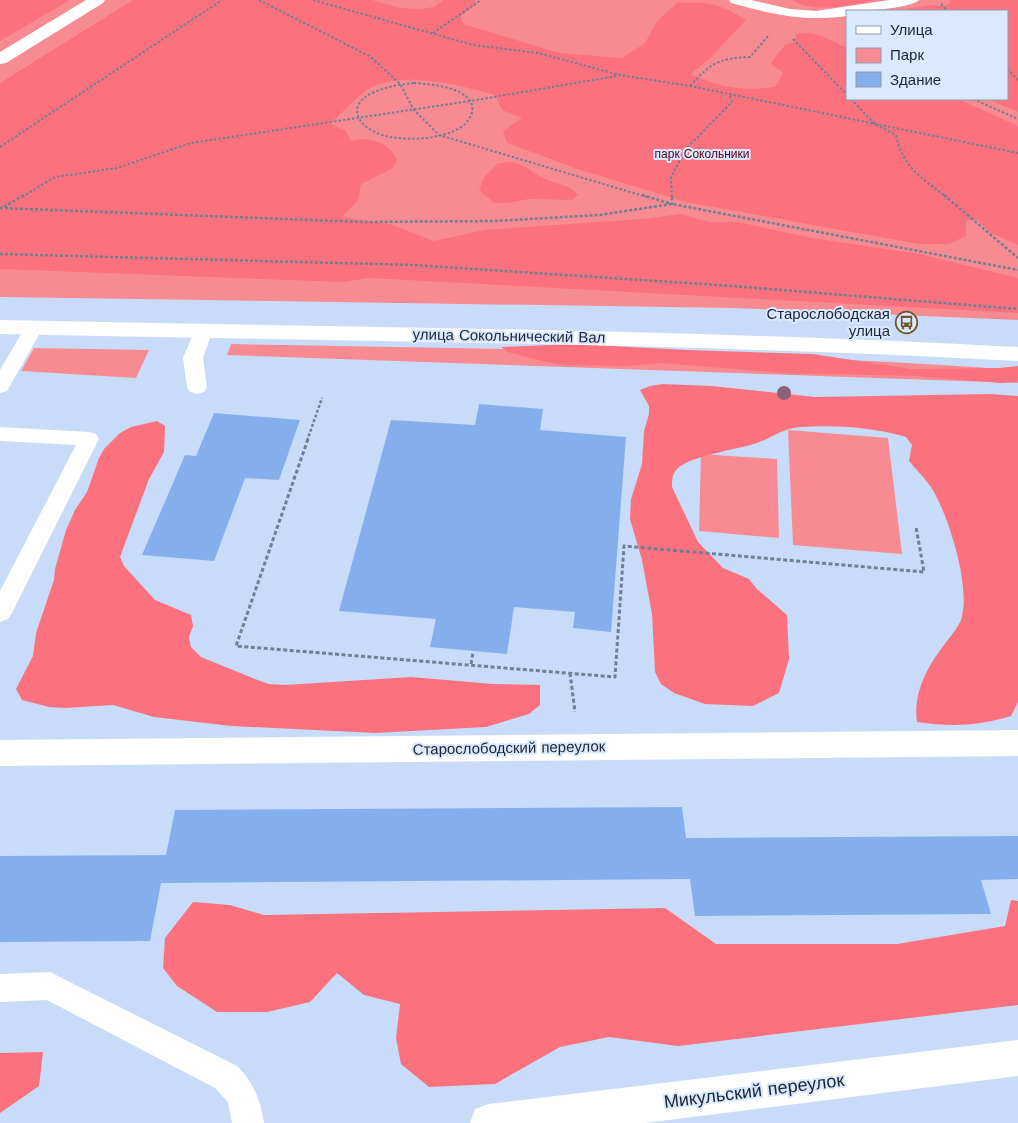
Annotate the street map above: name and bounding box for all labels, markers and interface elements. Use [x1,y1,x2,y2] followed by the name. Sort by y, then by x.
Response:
[846,10,1008,100] legend
[890,21,933,39] text: Улица
[890,46,924,64] text: Парк
[890,71,941,89] text: Здание
[655,147,749,161] park label: парк Сокольники
[766,305,891,340] place label: Старослободская улица
[894,311,918,335] bus stop icon: Старослободская улица
[413,325,605,347] street label: улица Сокольнический Вал
[413,737,606,759] street label: Старослободский переулок
[663,1069,845,1112] street label: Микульский переулок

